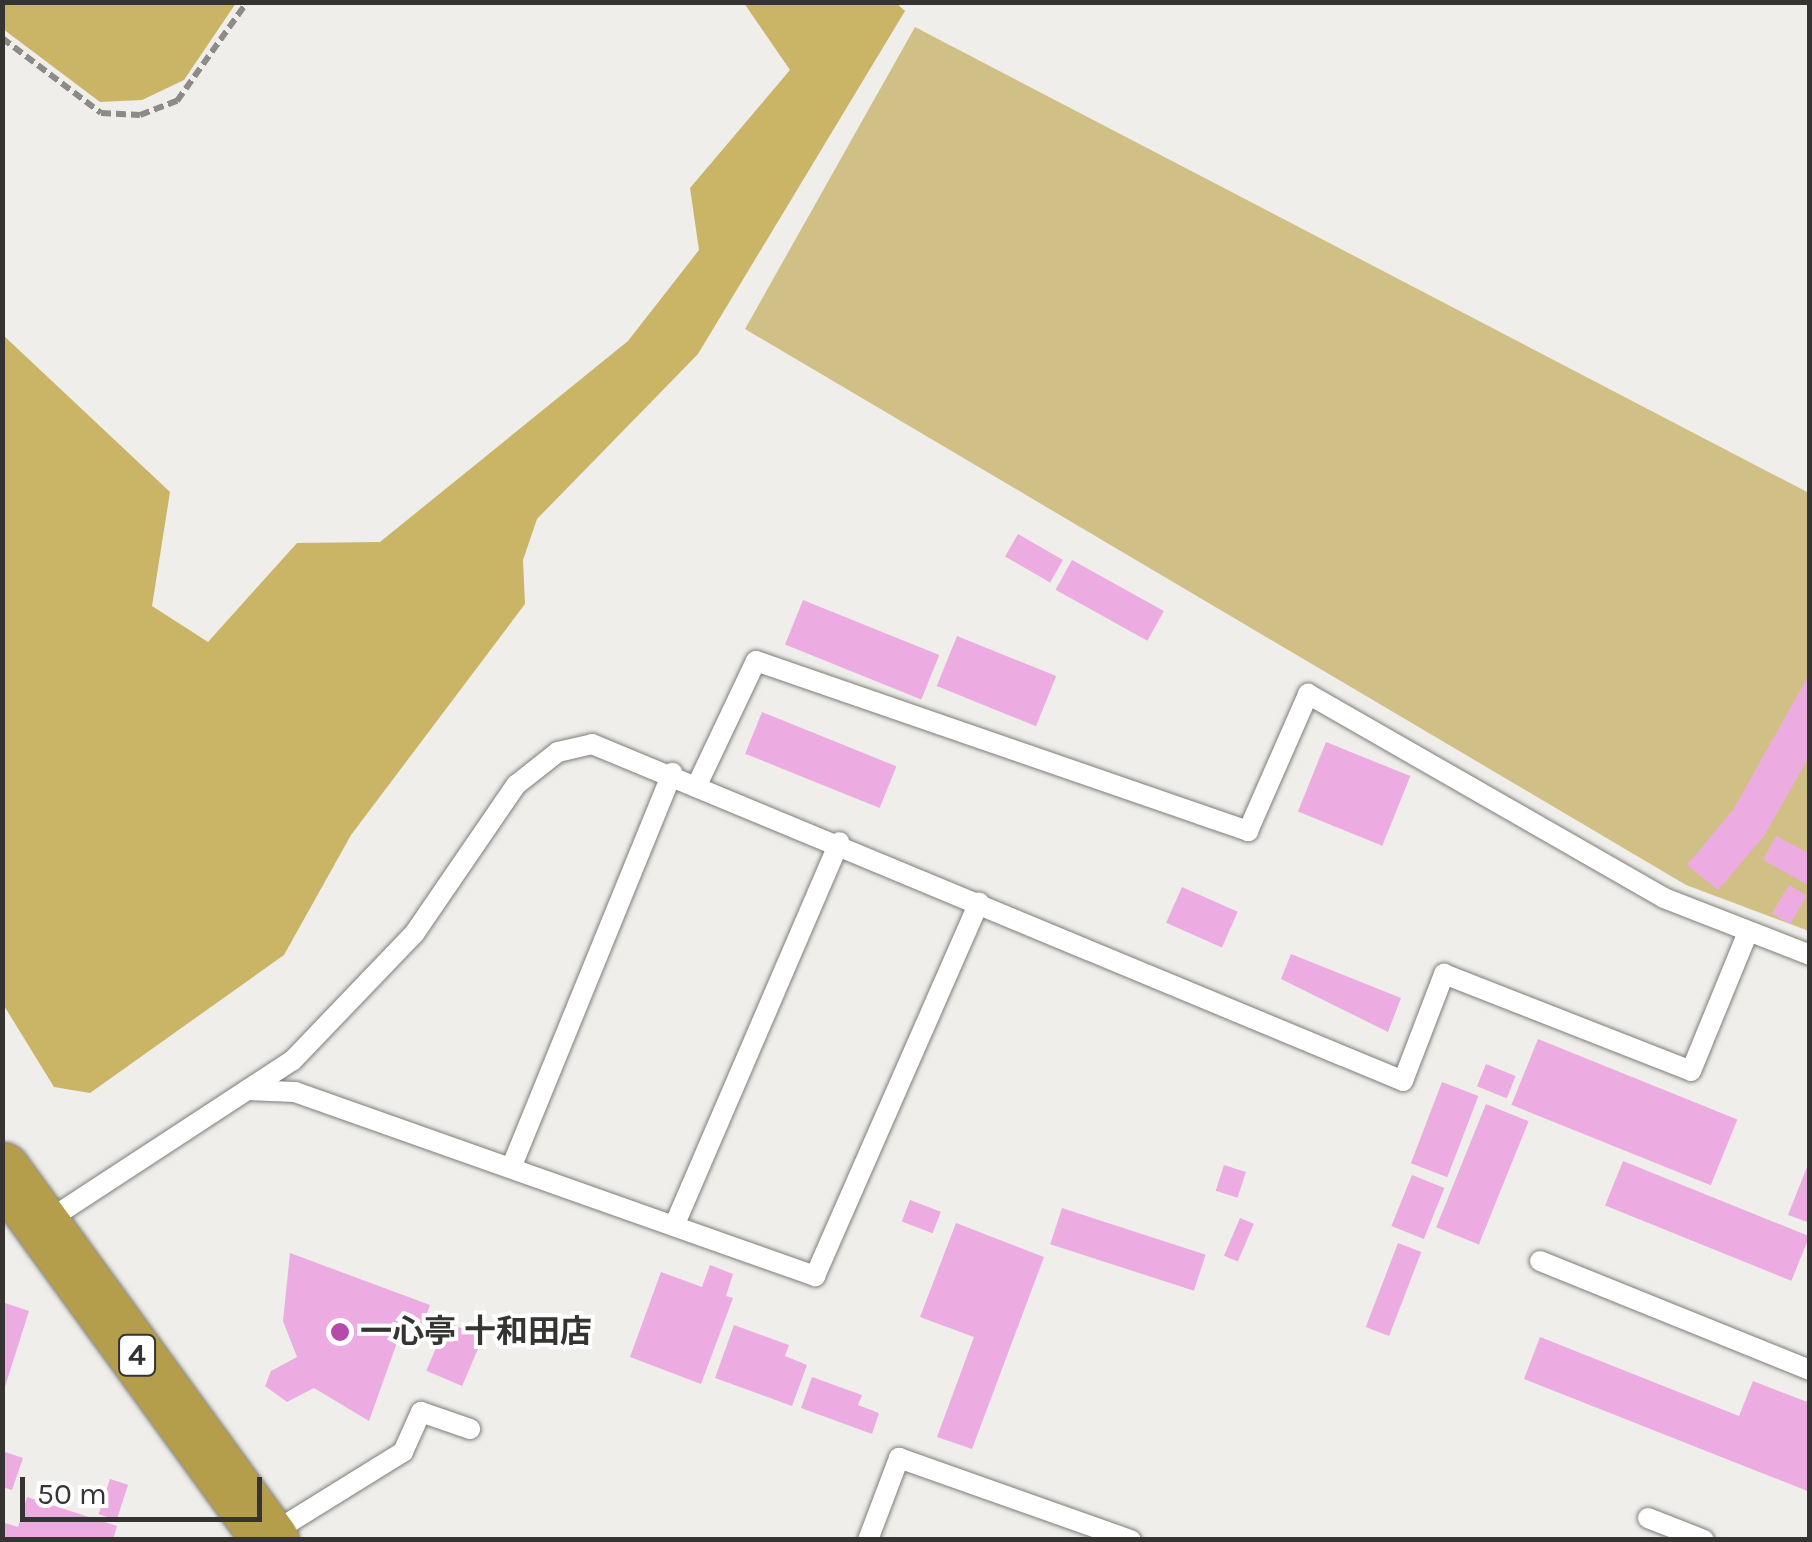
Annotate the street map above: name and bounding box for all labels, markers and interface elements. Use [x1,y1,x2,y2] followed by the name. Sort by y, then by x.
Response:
[360,1313,592,1351] place label: 一心亭 十和田店
[329,1321,351,1343] marker: 一心亭 十和田店
[117,1330,157,1380] road number: 4
[25,1457,268,1519] scale bar
[37,1476,107,1512] text: 50 m

